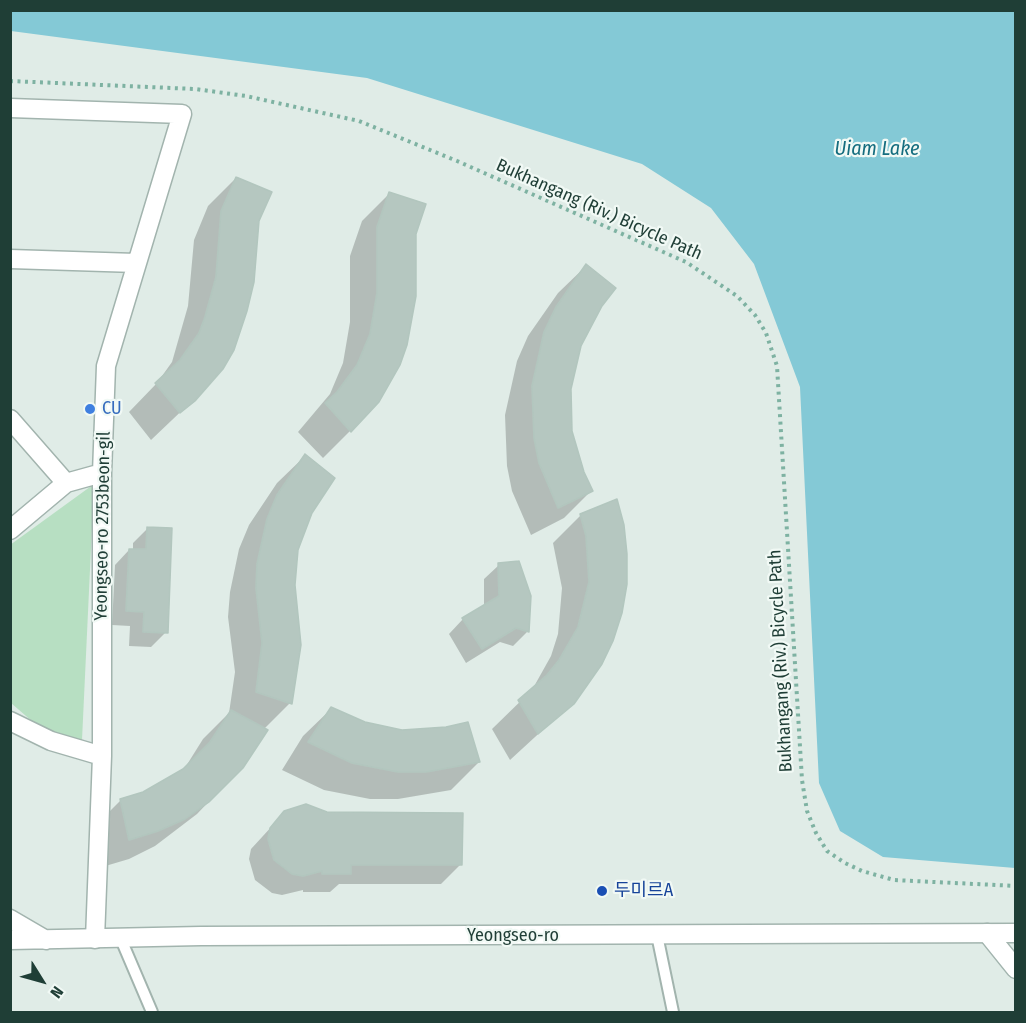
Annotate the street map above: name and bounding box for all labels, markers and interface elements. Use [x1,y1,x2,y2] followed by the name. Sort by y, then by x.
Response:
[834,137,920,161] water label: Uiam Lake
[493,155,705,265] street label: Bukhangang (Riv.) Bicycle Path
[102,398,122,420] place label: CU
[83,402,97,416] marker: CU
[91,431,115,621] street label: Yeongseo-ro 2753beon-gil
[764,549,798,773] street label: Bukhangang (Riv.) Bicycle Path
[614,880,673,902] place label: 두미르A
[595,884,609,898] marker: 두미르A
[467,925,559,947] street label: Yeongseo-ro
[12,951,72,1011] north arrow
[46,983,67,1002] text: N

